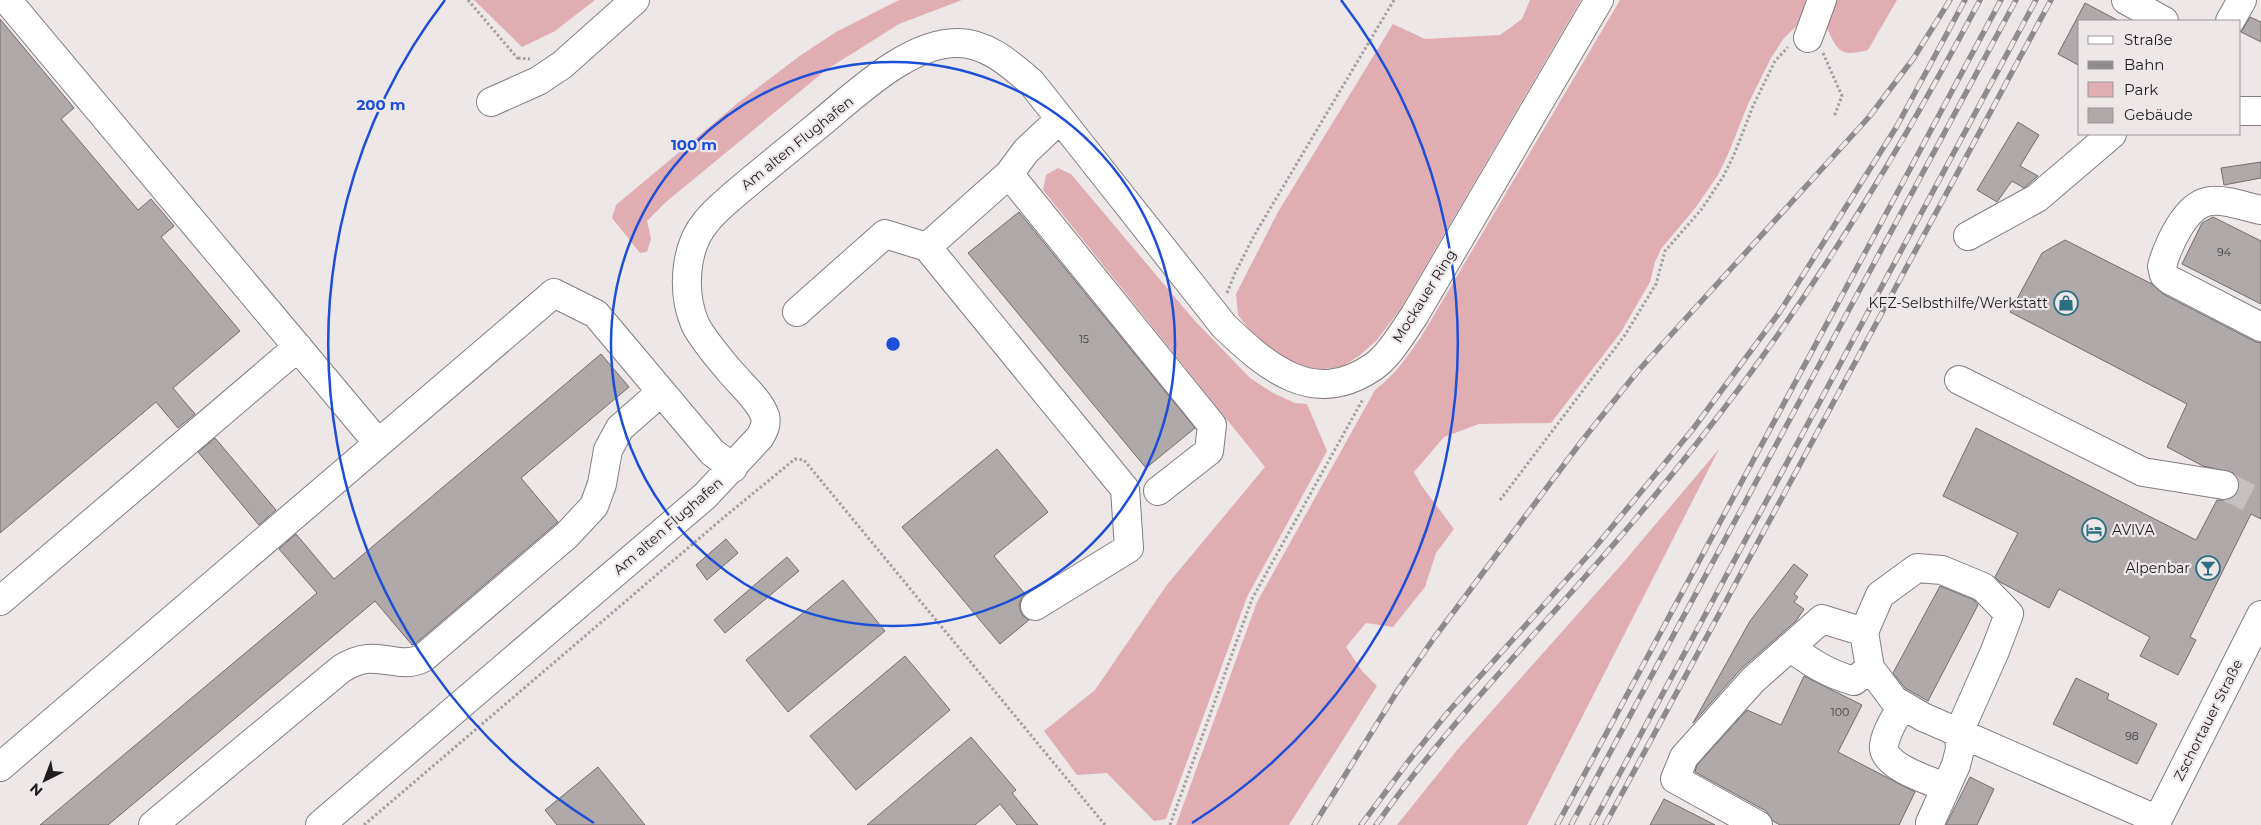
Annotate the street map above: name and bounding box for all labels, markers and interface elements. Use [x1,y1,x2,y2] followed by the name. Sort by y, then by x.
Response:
[2078,20,2241,135] legend
[2124,30,2173,49] text: Straße
[2124,55,2164,74] text: Bahn
[2124,80,2158,99] text: Park
[737,92,857,194] street label: Am alten Flughafen
[356,95,406,114] text: 200 m
[2124,105,2193,124] text: Gebäude
[671,135,717,154] text: 100 m
[2217,245,2232,259] house number: 94
[1388,246,1460,346] street label: Mockauer Ring
[2053,290,2079,316] shop icon: KFZ-Selbsthilfe/Werkstatt
[1869,294,2048,312] place label: KFZ-Selbsthilfe/Werkstatt
[1079,332,1089,346] house number: 15
[884,335,902,353] centre of rings
[610,473,726,579] street label: Am alten Flughafen
[2081,517,2107,543] hotel icon: AVIVA
[2112,521,2155,539] place label: AVIVA
[2195,555,2221,581] bar icon: Alpenbar
[2125,559,2190,577] place label: Alpenbar
[2170,656,2246,784] street label: Zschortauer Straße
[1831,705,1849,719] house number: 100
[2125,729,2139,743] house number: 98
[20,755,70,805] north arrow
[26,779,47,800] text: N

